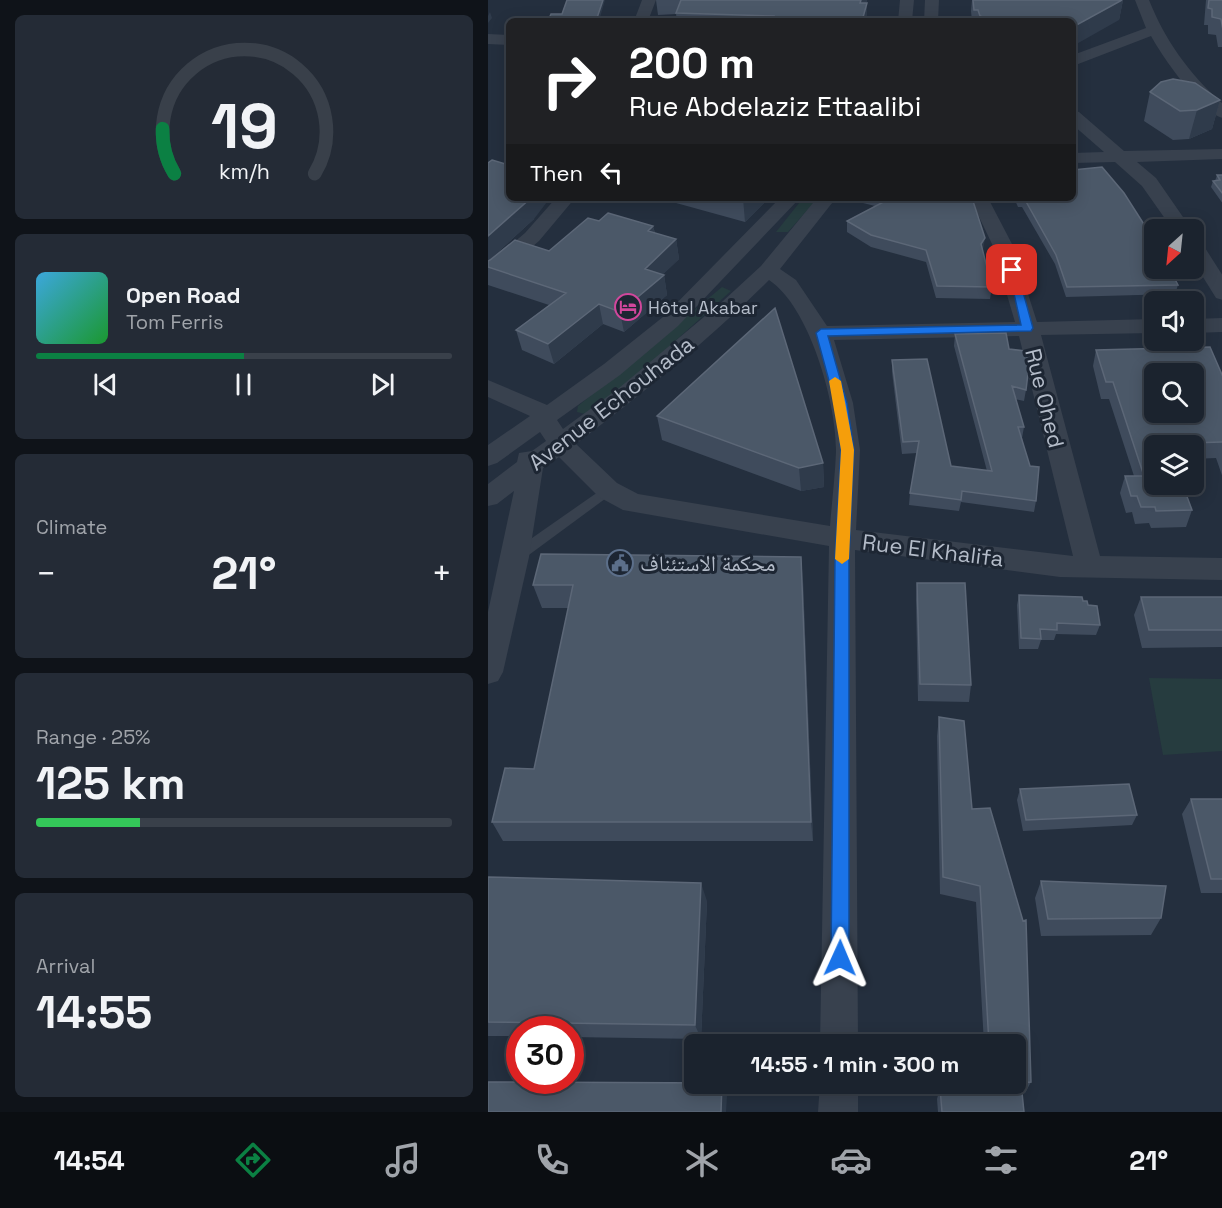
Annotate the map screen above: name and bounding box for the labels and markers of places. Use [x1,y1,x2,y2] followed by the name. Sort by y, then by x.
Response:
[986,244,1037,295] pin
[613,292,643,322] hotel icon: Hôtel Akabar
[648,296,758,319] place label: Hôtel Akabar
[605,548,635,578] public building icon: محكمة الاستئناف
[640,549,776,577] place label: محكمة الاستئناف

